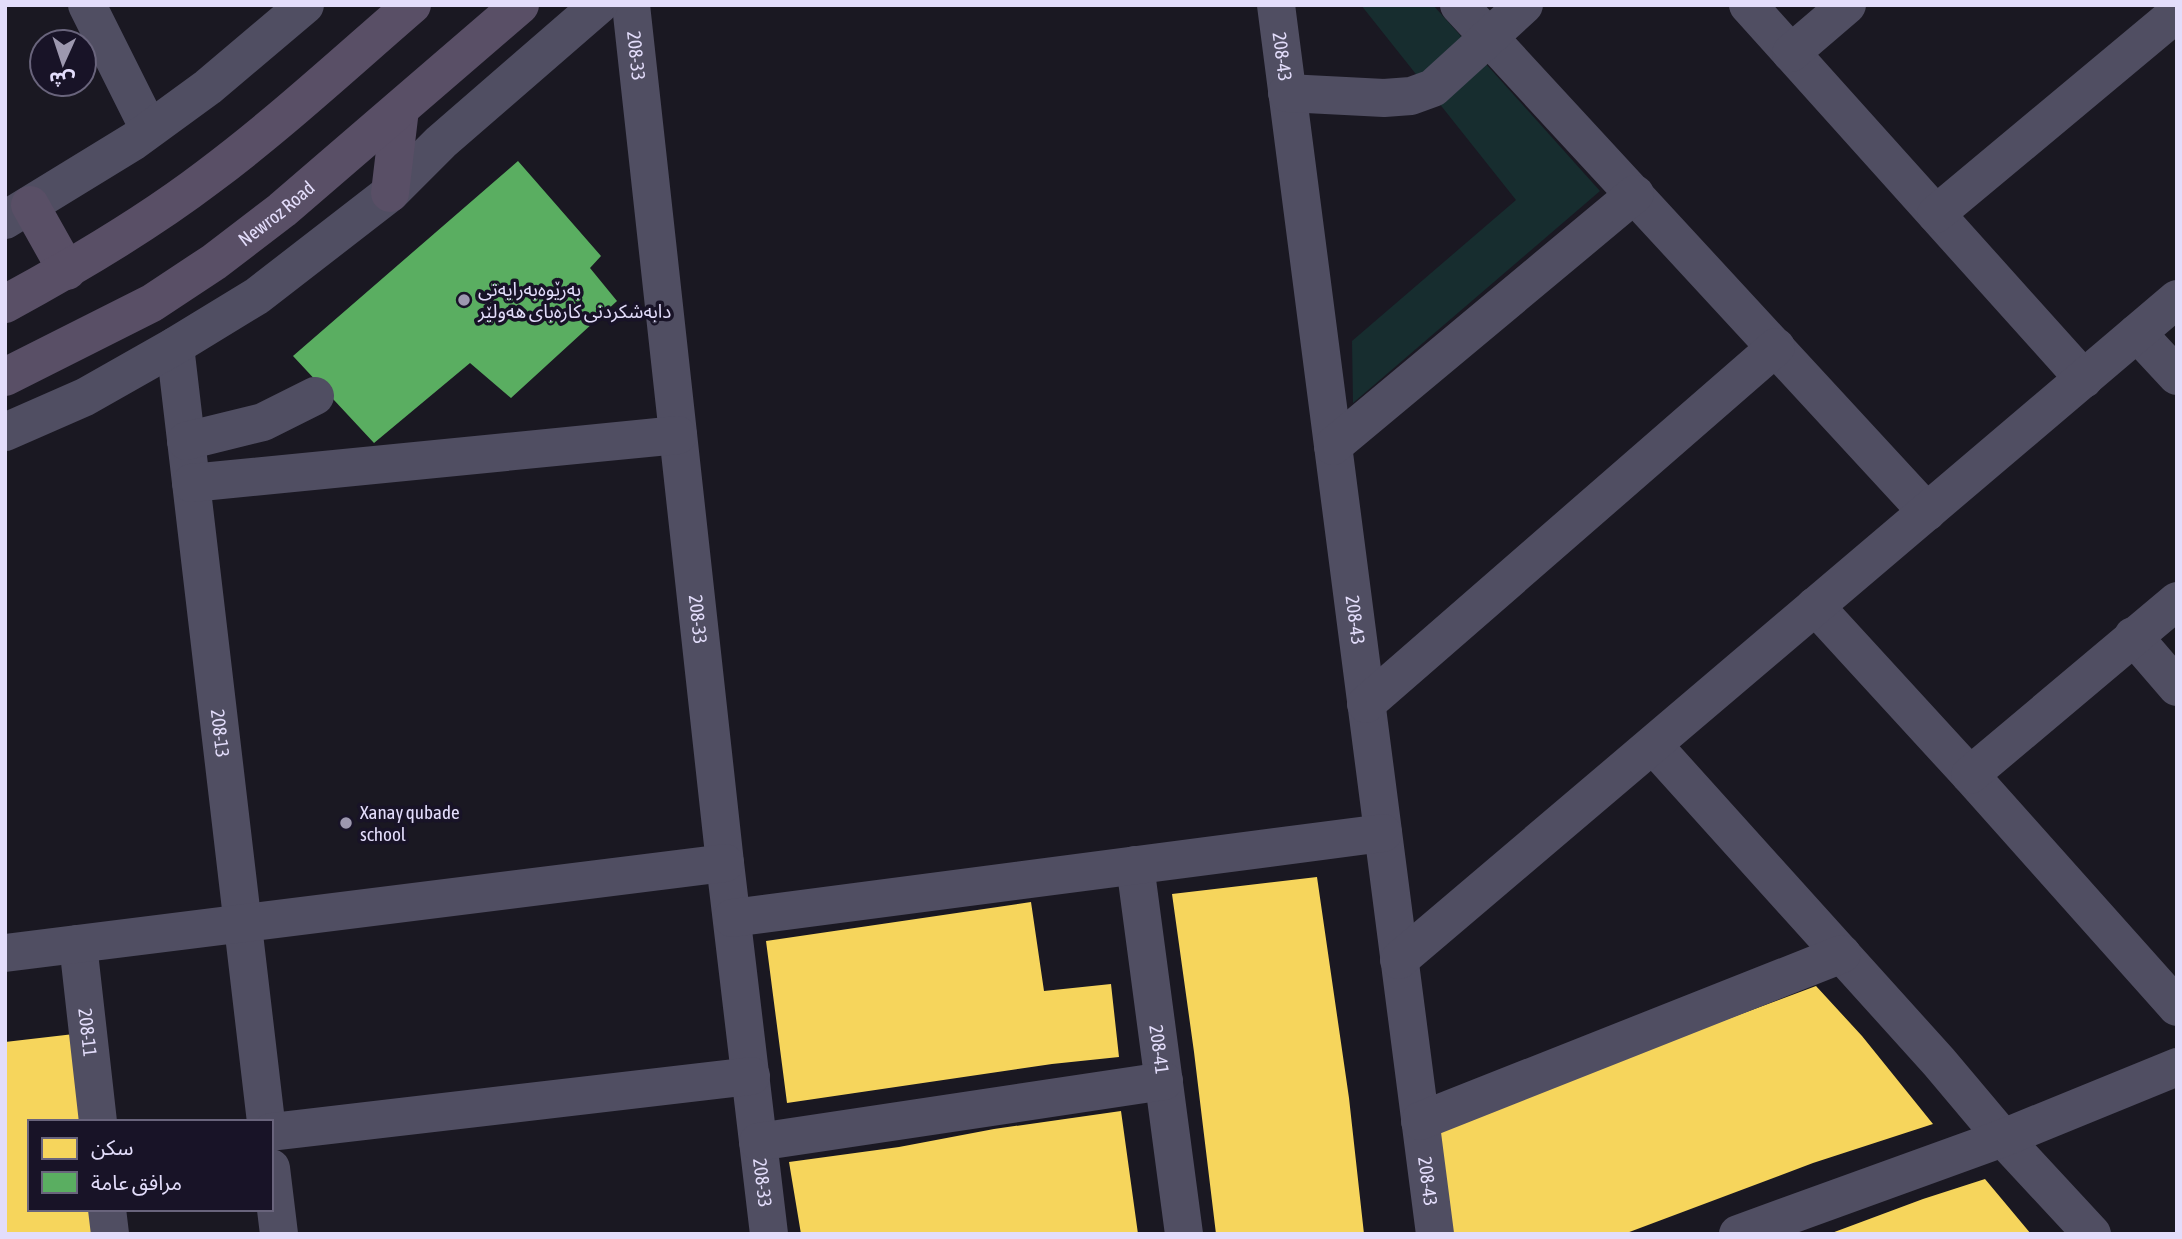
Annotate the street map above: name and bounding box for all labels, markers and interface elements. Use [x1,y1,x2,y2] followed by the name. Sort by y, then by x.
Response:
[28,28,98,98] north arrow
[623,30,650,81] street label: 208-33
[1269,31,1297,83] street label: 208-43
[49,68,76,92] text: ش
[234,176,319,250] street label: Newroz Road
[477,278,671,323] place label: بەرێوەبەرایەتی دابەشکردنی کارەبای هەولێر
[456,292,472,308] marker: بەرێوەبەرایەتی دابەشکردنی کارەبای هەولێر
[685,594,712,645] street label: 208-33
[1341,594,1370,646] street label: 208-43
[207,708,234,759] street label: 208-13
[360,801,460,845] place label: Xanay qubade school
[338,815,354,831] marker: Xanay qubade school
[74,1007,102,1058] street label: 208-11
[1145,1023,1174,1075] street label: 208-41
[28,1120,273,1211] legend
[91,1135,133,1160] text: سكن
[1414,1155,1442,1207] street label: 208-43
[749,1157,777,1208] street label: 208-33
[91,1170,182,1196] text: مرافق عامة

